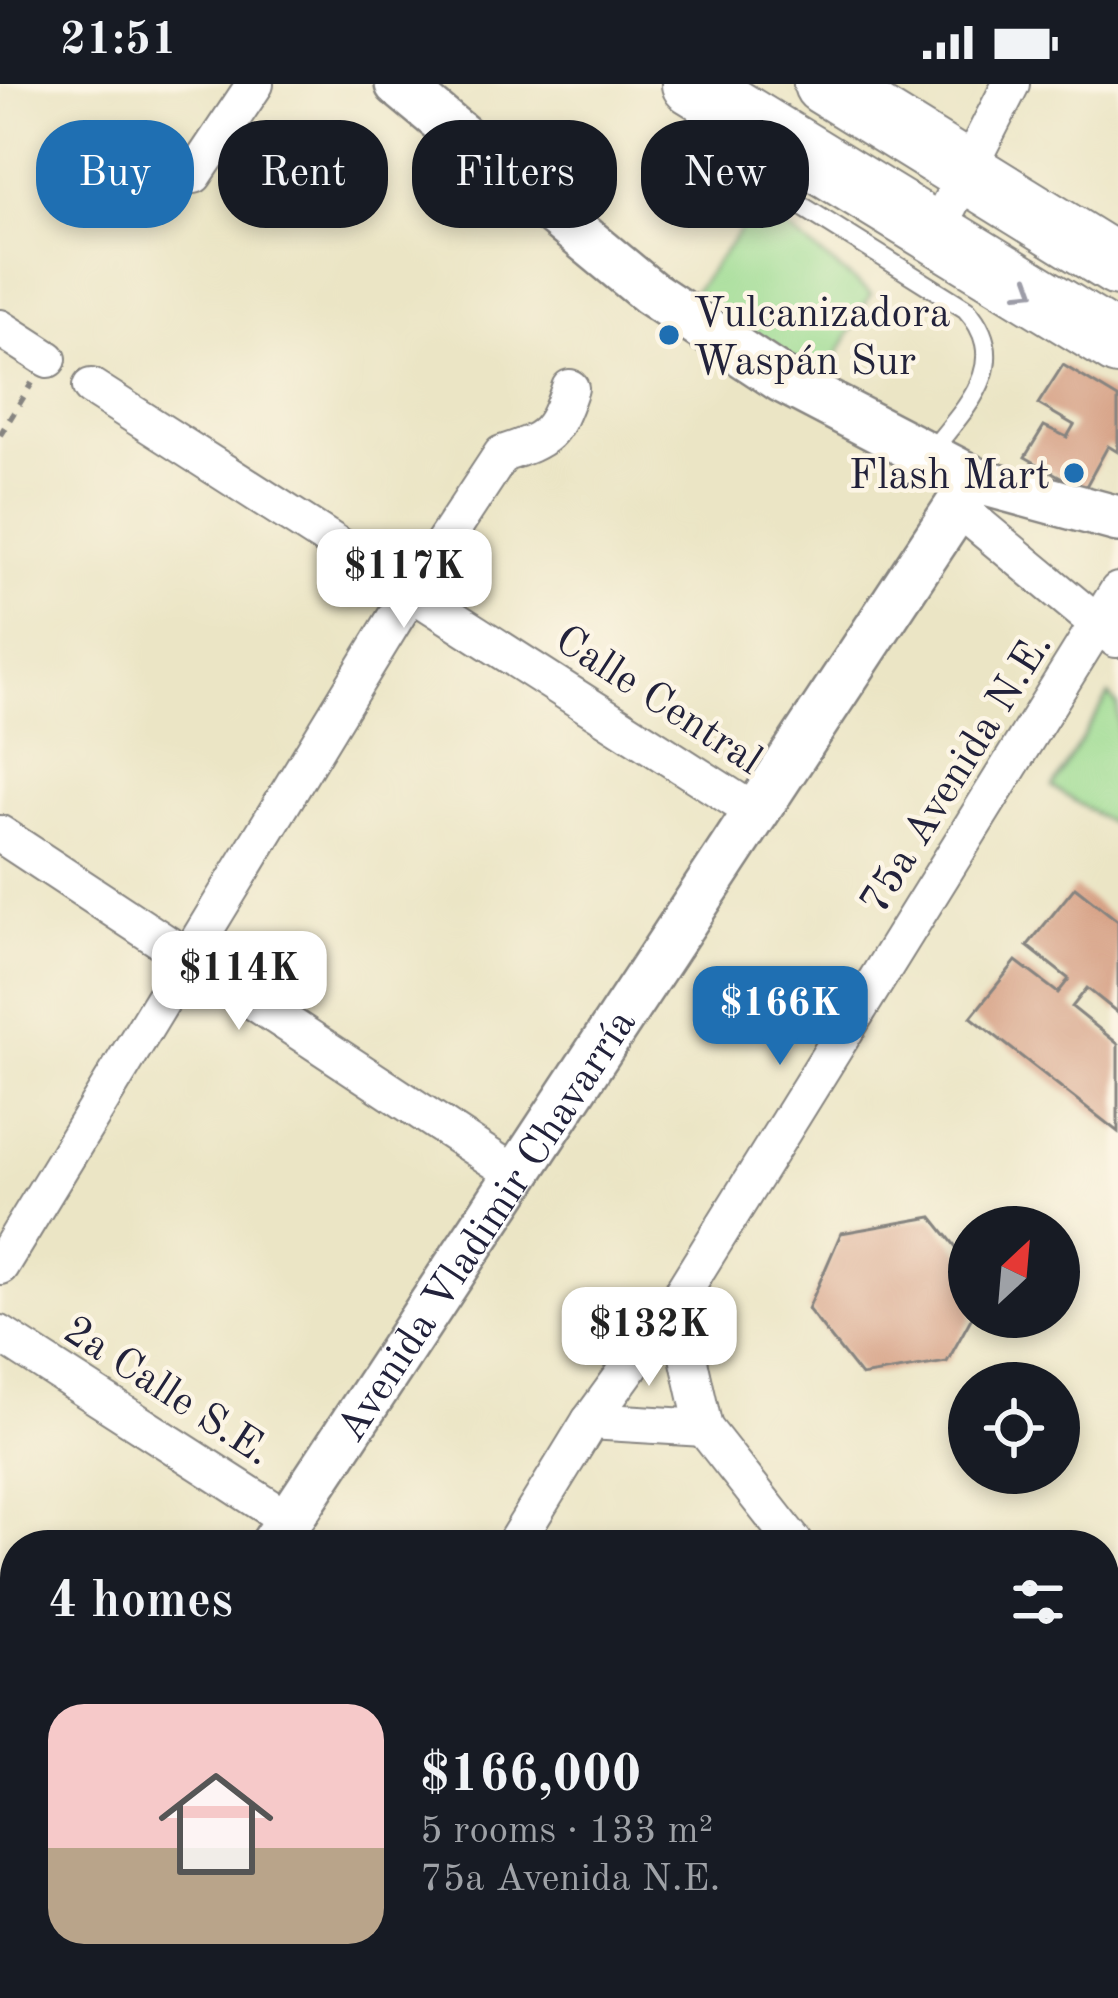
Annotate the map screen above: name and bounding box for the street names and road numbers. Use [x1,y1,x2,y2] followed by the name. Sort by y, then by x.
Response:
[547,619,769,783] street label: Calle Central
[854,626,1061,922] street label: 75a Avenida N.E.
[330,1003,645,1450] street label: Avenida Vladimir Chavarría
[56,1310,278,1475] street label: 2a Calle S.E.

